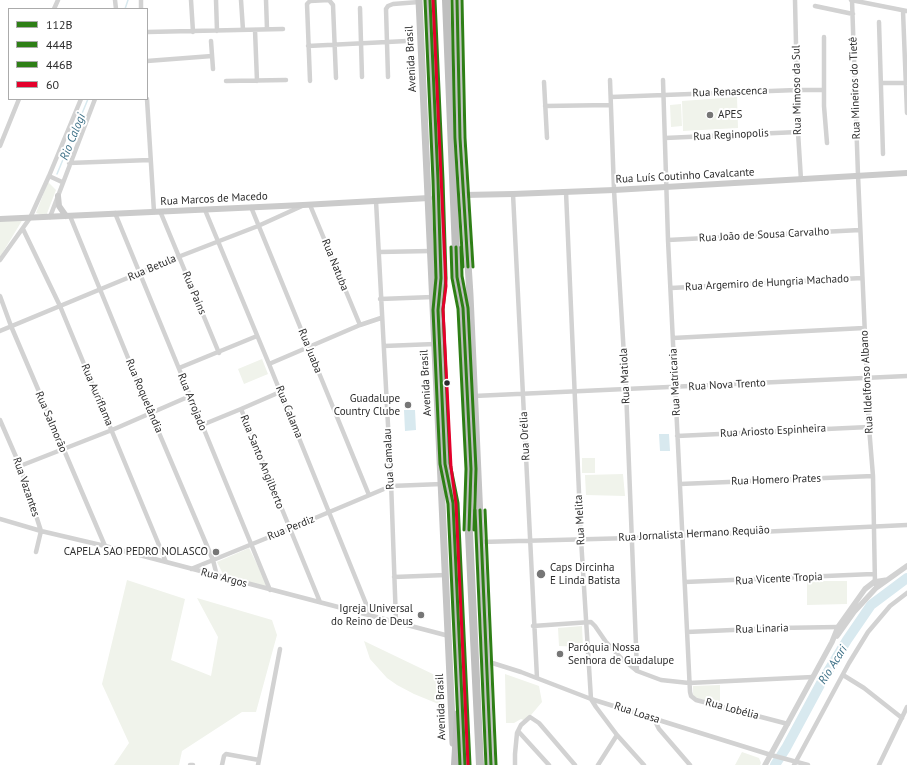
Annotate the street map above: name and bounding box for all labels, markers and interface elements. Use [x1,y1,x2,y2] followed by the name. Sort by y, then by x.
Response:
[8,8,148,100] legend
[46,17,73,32] text: 112B
[403,25,419,93] street label: Avenida Brasil
[847,36,863,140] street label: Rua Mineiros do Tietê
[46,37,73,52] text: 444B
[790,45,804,135] street label: Rua Mimoso da Sul
[46,57,73,72] text: 446B
[46,77,59,92] text: 60
[692,84,768,100] street label: Rua Renascenca
[718,108,742,122] place label: APES
[705,110,715,120] marker: APES
[57,111,89,163] water label: Rio Calogi
[693,126,769,144] street label: Rua Reginopolis
[615,166,755,186] street label: Rua Luís Coutinho Cavalcante
[160,190,268,208] street label: Rua Marcos de Macedo
[699,225,829,245] street label: Rua João de Sousa Carvalho
[319,237,351,293] street label: Rua Natuba
[126,252,178,284] street label: Rua Betula
[179,269,209,317] street label: Rua Pains
[685,272,849,294] street label: Rua Argemiro de Hungria Machado
[295,327,325,375] street label: Rua Juaba
[858,330,876,434] street label: Rua Ildelfonso Albano
[617,348,633,404] street label: Rua Matiola
[667,348,683,416] street label: Rua Matricaria
[418,349,434,417] street label: Avenida Brasil
[122,357,166,435] street label: Rua Roquelândia
[78,362,116,428] street label: Rua Auriflama
[174,371,210,433] street label: Rua Arrojado
[688,376,766,394] street label: Rua Nova Trento
[442,378,452,388] unlabelled marker
[273,384,305,440] street label: Rua Calama
[32,389,70,455] street label: Rua Salmorão
[334,392,400,418] place label: Guadalupe Country Clube
[403,400,413,410] marker: Guadalupe Country Clube
[517,411,533,461] street label: Rua Orélia
[237,413,287,511] street label: Rua Santo Angilberto
[720,422,826,440] street label: Rua Ariosto Espinheira
[381,428,397,490] street label: Rua Camalau
[10,455,42,519] street label: Rua Vazantes
[731,472,821,488] street label: Rua Homero Prates
[572,494,588,546] street label: Rua Melita
[266,513,316,543] street label: Rua Perdiz
[618,523,770,545] street label: Rua Jornalista Hermano Requião
[64,545,208,559] place label: CAPELA SAO PEDRO NOLASCO
[211,547,221,557] marker: CAPELA SAO PEDRO NOLASCO
[550,561,620,587] place label: Caps Dircinha E Linda Batista
[199,565,249,591] street label: Rua Argos
[535,568,547,580] marker: Caps Dircinha E Linda Batista
[735,570,823,588] street label: Rua Vicente Tropia
[331,602,413,628] place label: Igreja Universal do Reino de Deus
[416,610,426,620] marker: Igreja Universal do Reino de Deus
[735,621,789,637] street label: Rua Linaria
[568,641,674,667] place label: Paróquia Nossa Senhora de Guadalupe
[815,643,851,687] water label: Rio Acari
[555,649,565,659] marker: Paróquia Nossa Senhora de Guadalupe
[433,674,449,740] street label: Avenida Brasil
[704,696,760,722] street label: Rua Lobélia
[612,699,662,727] street label: Rua Loasa

